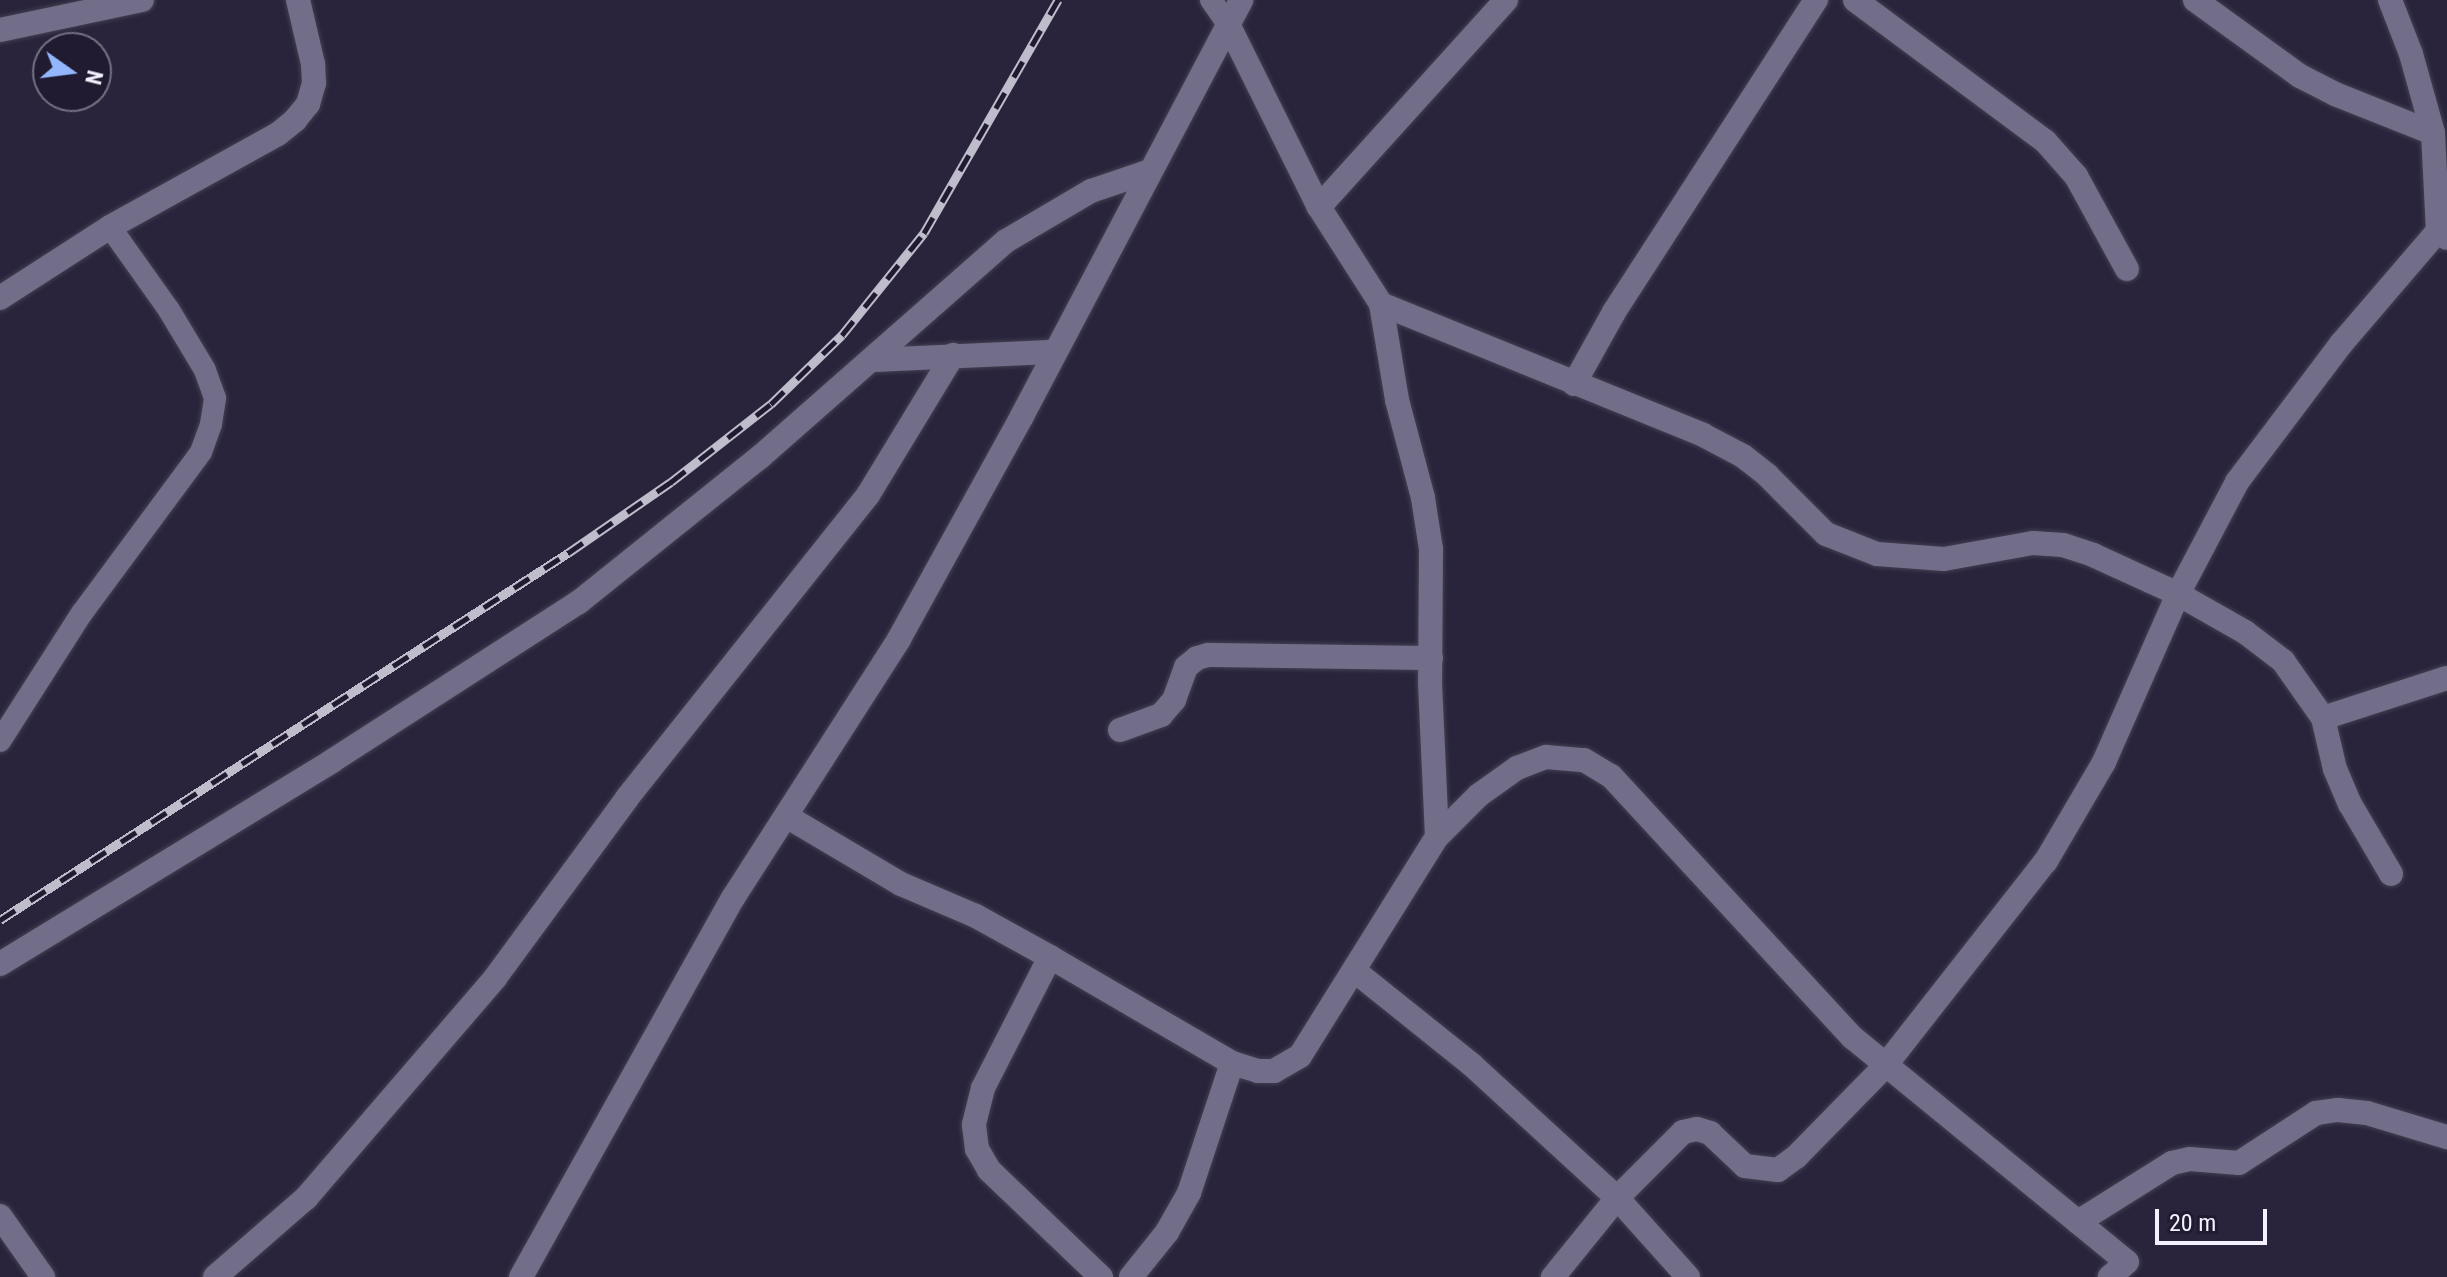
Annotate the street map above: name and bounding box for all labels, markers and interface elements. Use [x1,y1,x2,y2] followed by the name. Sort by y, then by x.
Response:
[32,32,112,112] north arrow
[80,68,108,87] text: N
[2159,1193,2271,1243] scale bar
[2169,1209,2216,1237] text: 20 m

